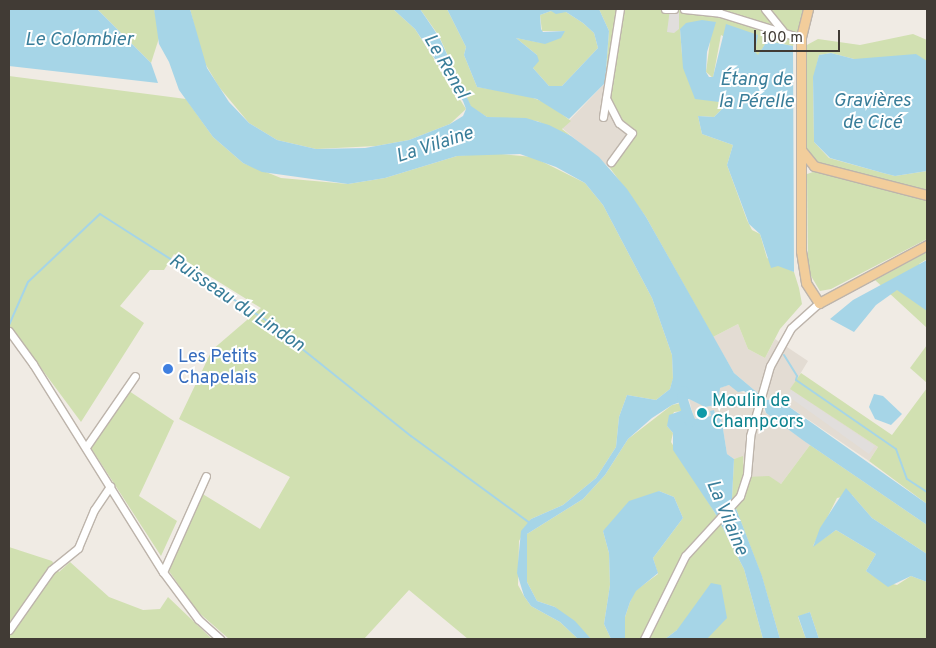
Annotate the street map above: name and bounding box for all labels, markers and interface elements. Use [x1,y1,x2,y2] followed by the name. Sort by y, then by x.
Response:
[756,20,842,52] scale bar
[762,29,803,48] text: 100 m
[25,30,133,52] water label: Le Colombier
[417,31,473,103] water label: Le Renel
[718,70,794,114] water label: Étang de la Pérelle
[833,91,911,135] water label: Gravières de Cicé
[393,123,477,169] water label: La Vilaine
[164,250,308,358] water label: Ruisseau du Lindon
[178,348,257,390] place label: Les Petits Chapelais
[162,363,174,375] marker: Les Petits Chapelais
[712,392,804,434] place label: Moulin de Champcors
[696,407,708,419] marker: Moulin de Champcors
[700,477,752,559] water label: La Vilaine

